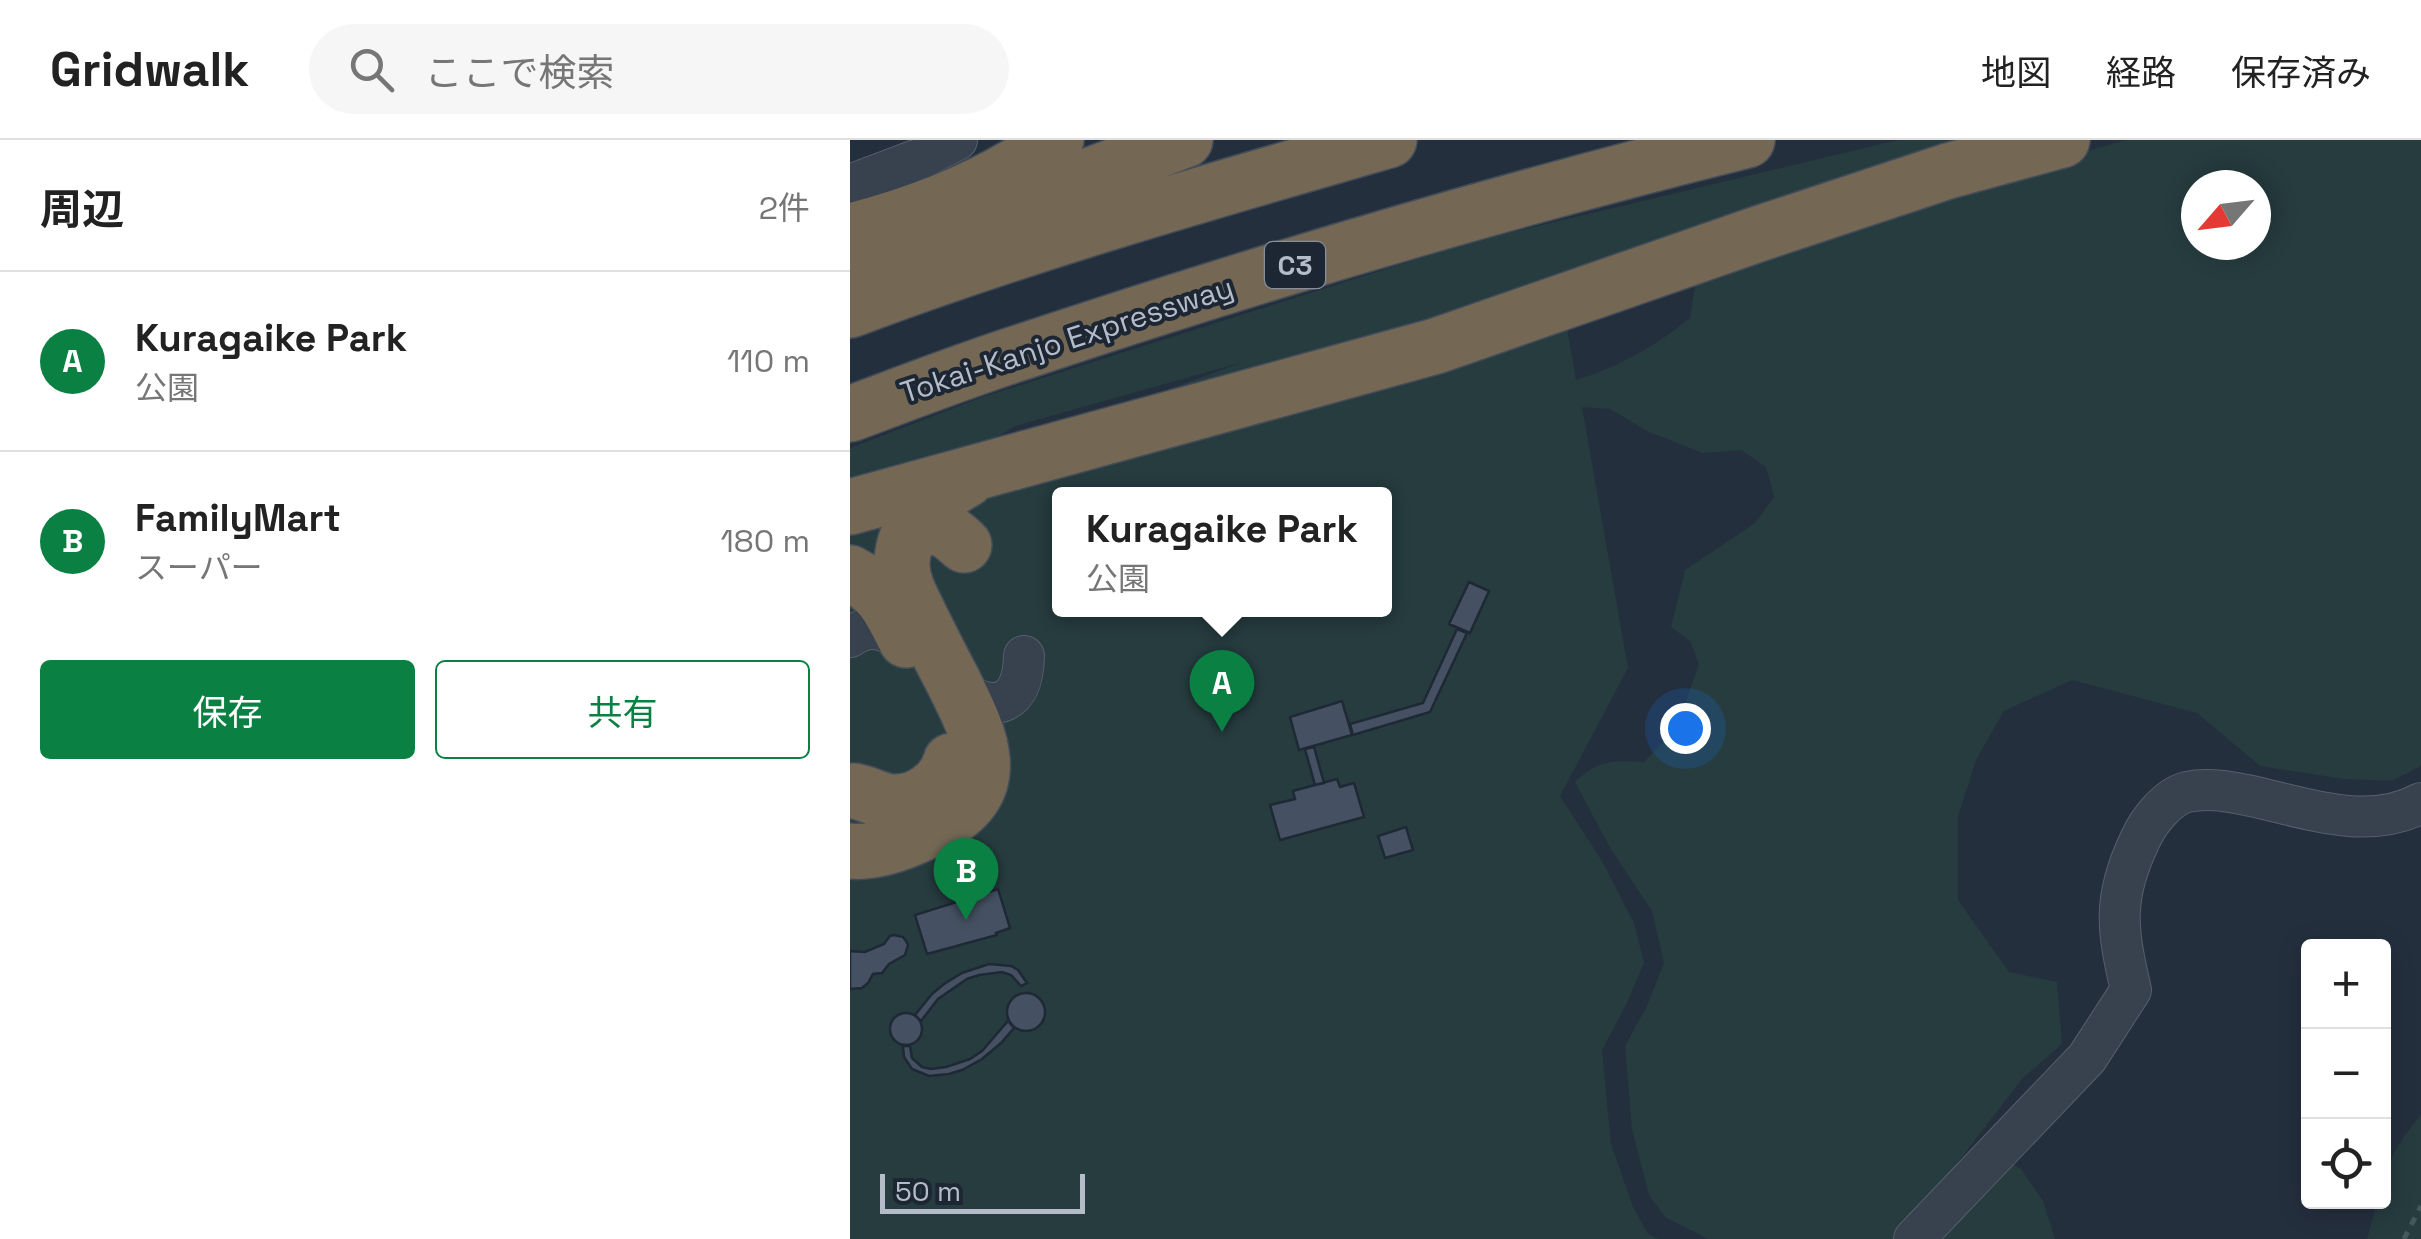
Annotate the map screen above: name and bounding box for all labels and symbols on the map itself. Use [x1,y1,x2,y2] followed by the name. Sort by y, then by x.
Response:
[2181,170,2271,260] north arrow
[1265,242,1325,288] road number: C3
[895,267,1238,412] street label: Tokai-Kanjo Expressway
[1190,650,1254,732] pin: A
[1660,703,1711,754] your location
[934,838,998,920] pin: B
[880,1169,1085,1214] scale bar

